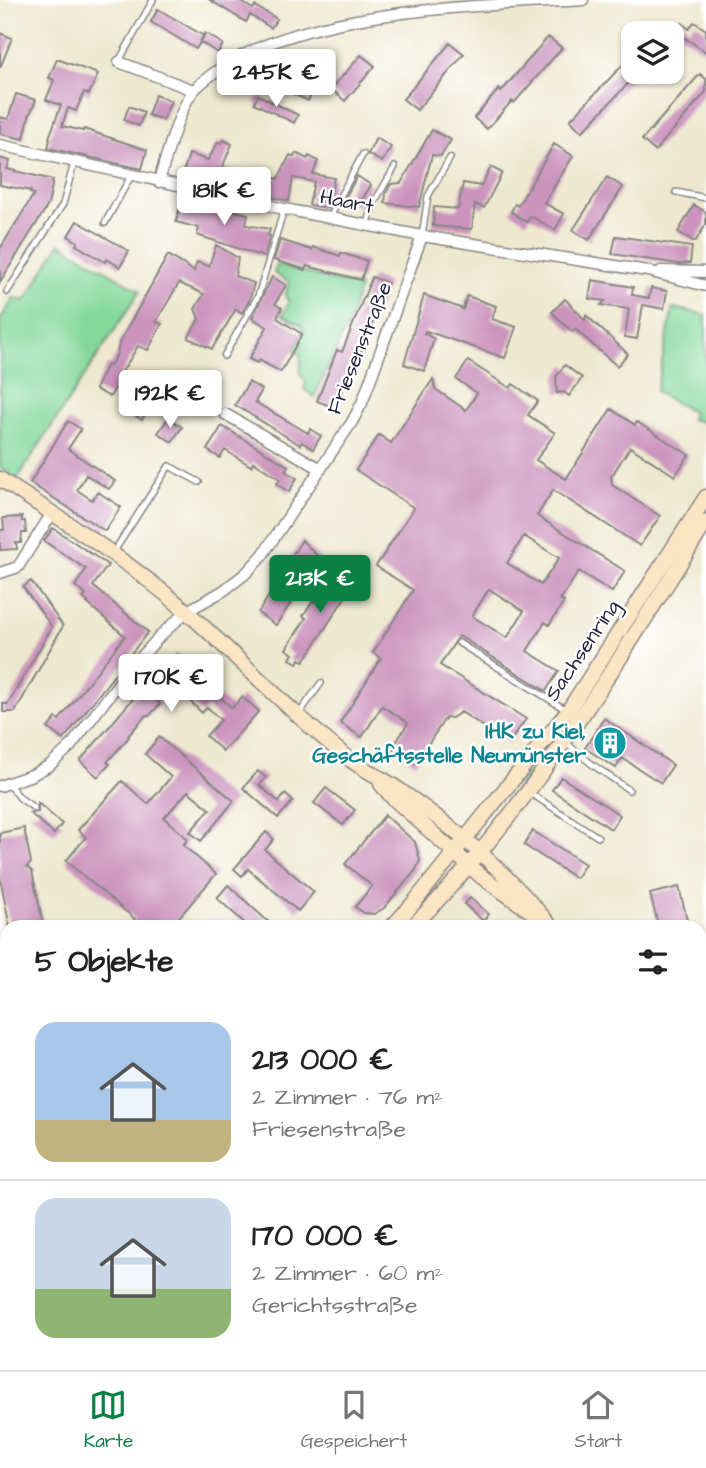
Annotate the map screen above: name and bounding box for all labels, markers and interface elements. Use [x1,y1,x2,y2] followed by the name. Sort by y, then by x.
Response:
[621,21,684,84] map controls
[621,21,684,84] button: layers
[219,50,333,109] pin: 245K €
[233,56,319,88] text: 245K €
[167,168,281,227] pin: 181K €
[193,174,255,206] text: 181K €
[318,182,377,221] street label: Haart
[320,278,399,419] street label: Friesenstraße
[113,370,227,430] pin: 192K €
[135,377,205,409] text: 192K €
[263,556,377,615] pin: 213K €
[285,562,355,594] text: 213K €
[538,594,629,708] street label: Sachsenring
[114,654,228,714] pin: 170K €
[134,661,208,693] text: 170K €
[312,717,586,770] place label: IHK zu Kiel, Geschäftsstelle Neumünster
[591,724,629,762] building icon: IHK zu Kiel, Geschäftsstelle Neumünster
[35,941,174,983] text: 5 Objekte
[634,943,672,981] icon: filters
[252,1039,393,1081] text: 213 000 €
[91,1050,175,1134] icon: home
[252,1081,443,1113] text: 2 Zimmer · 76 m²
[252,1113,406,1145] text: Friesenstraße
[252,1215,398,1257] text: 170 000 €
[91,1226,175,1310] icon: home
[252,1257,443,1289] text: 2 Zimmer · 60 m²
[252,1289,417,1321] text: Gerichtsstraße
[84,1386,133,1455] tab: Karte
[301,1386,407,1455] tab: Gespeichert
[575,1386,622,1455] tab: Start

